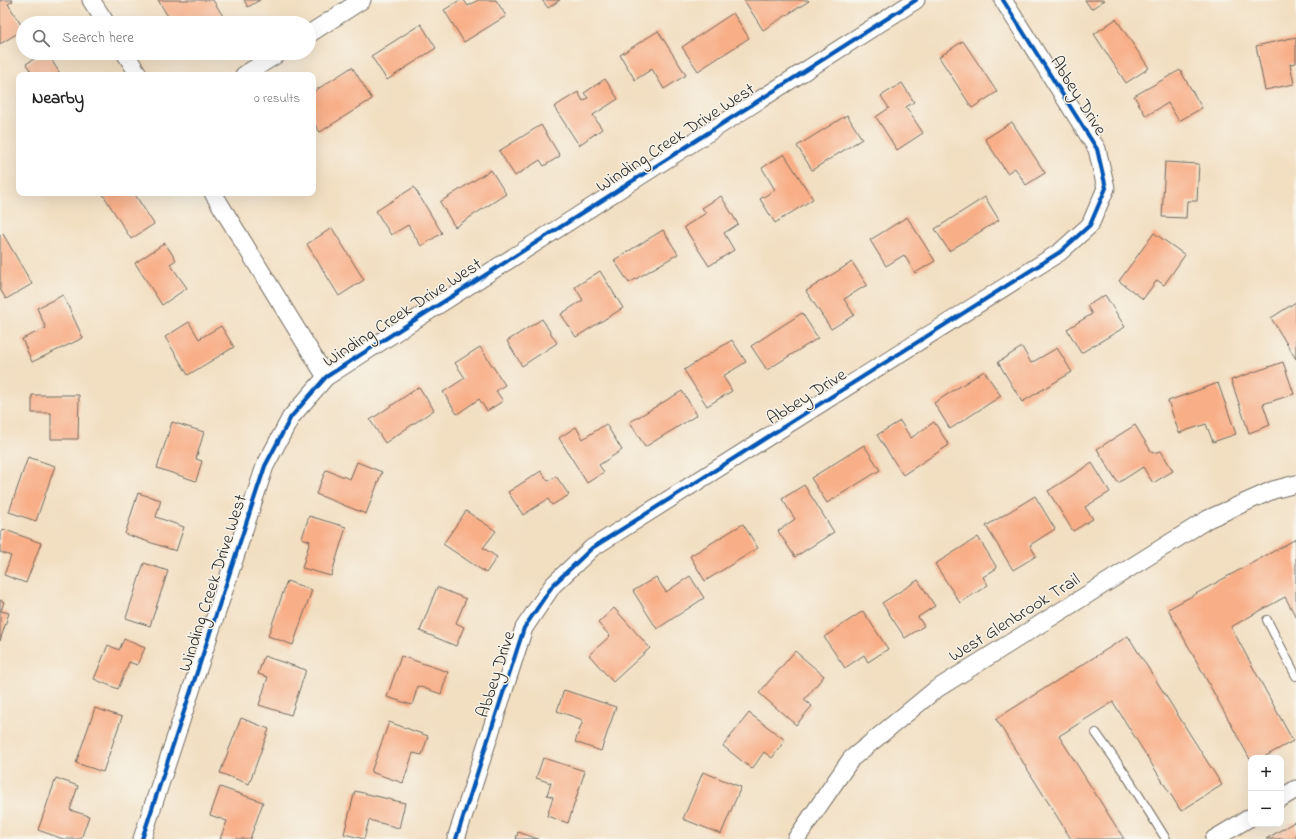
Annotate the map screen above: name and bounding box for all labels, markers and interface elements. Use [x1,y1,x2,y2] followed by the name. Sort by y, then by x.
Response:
[16,16,316,60] search box
[30,27,52,49] icon: search
[62,27,134,49] text: Search here
[1043,51,1113,142] street label: Abbey Drive
[591,77,761,201] street label: Winding Creek Drive West
[32,86,84,111] text: Nearby
[254,89,300,108] text: 0 results
[318,252,488,376] street label: Winding Creek Drive West
[762,362,853,432] street label: Abbey Drive
[173,492,256,676] street label: Winding Creek Drive West
[944,568,1086,670] street label: West Glenbrook Trail
[471,627,523,721] street label: Abbey Drive
[1248,755,1284,827] map controls
[1248,755,1284,791] button: +
[1248,791,1284,827] button: −

